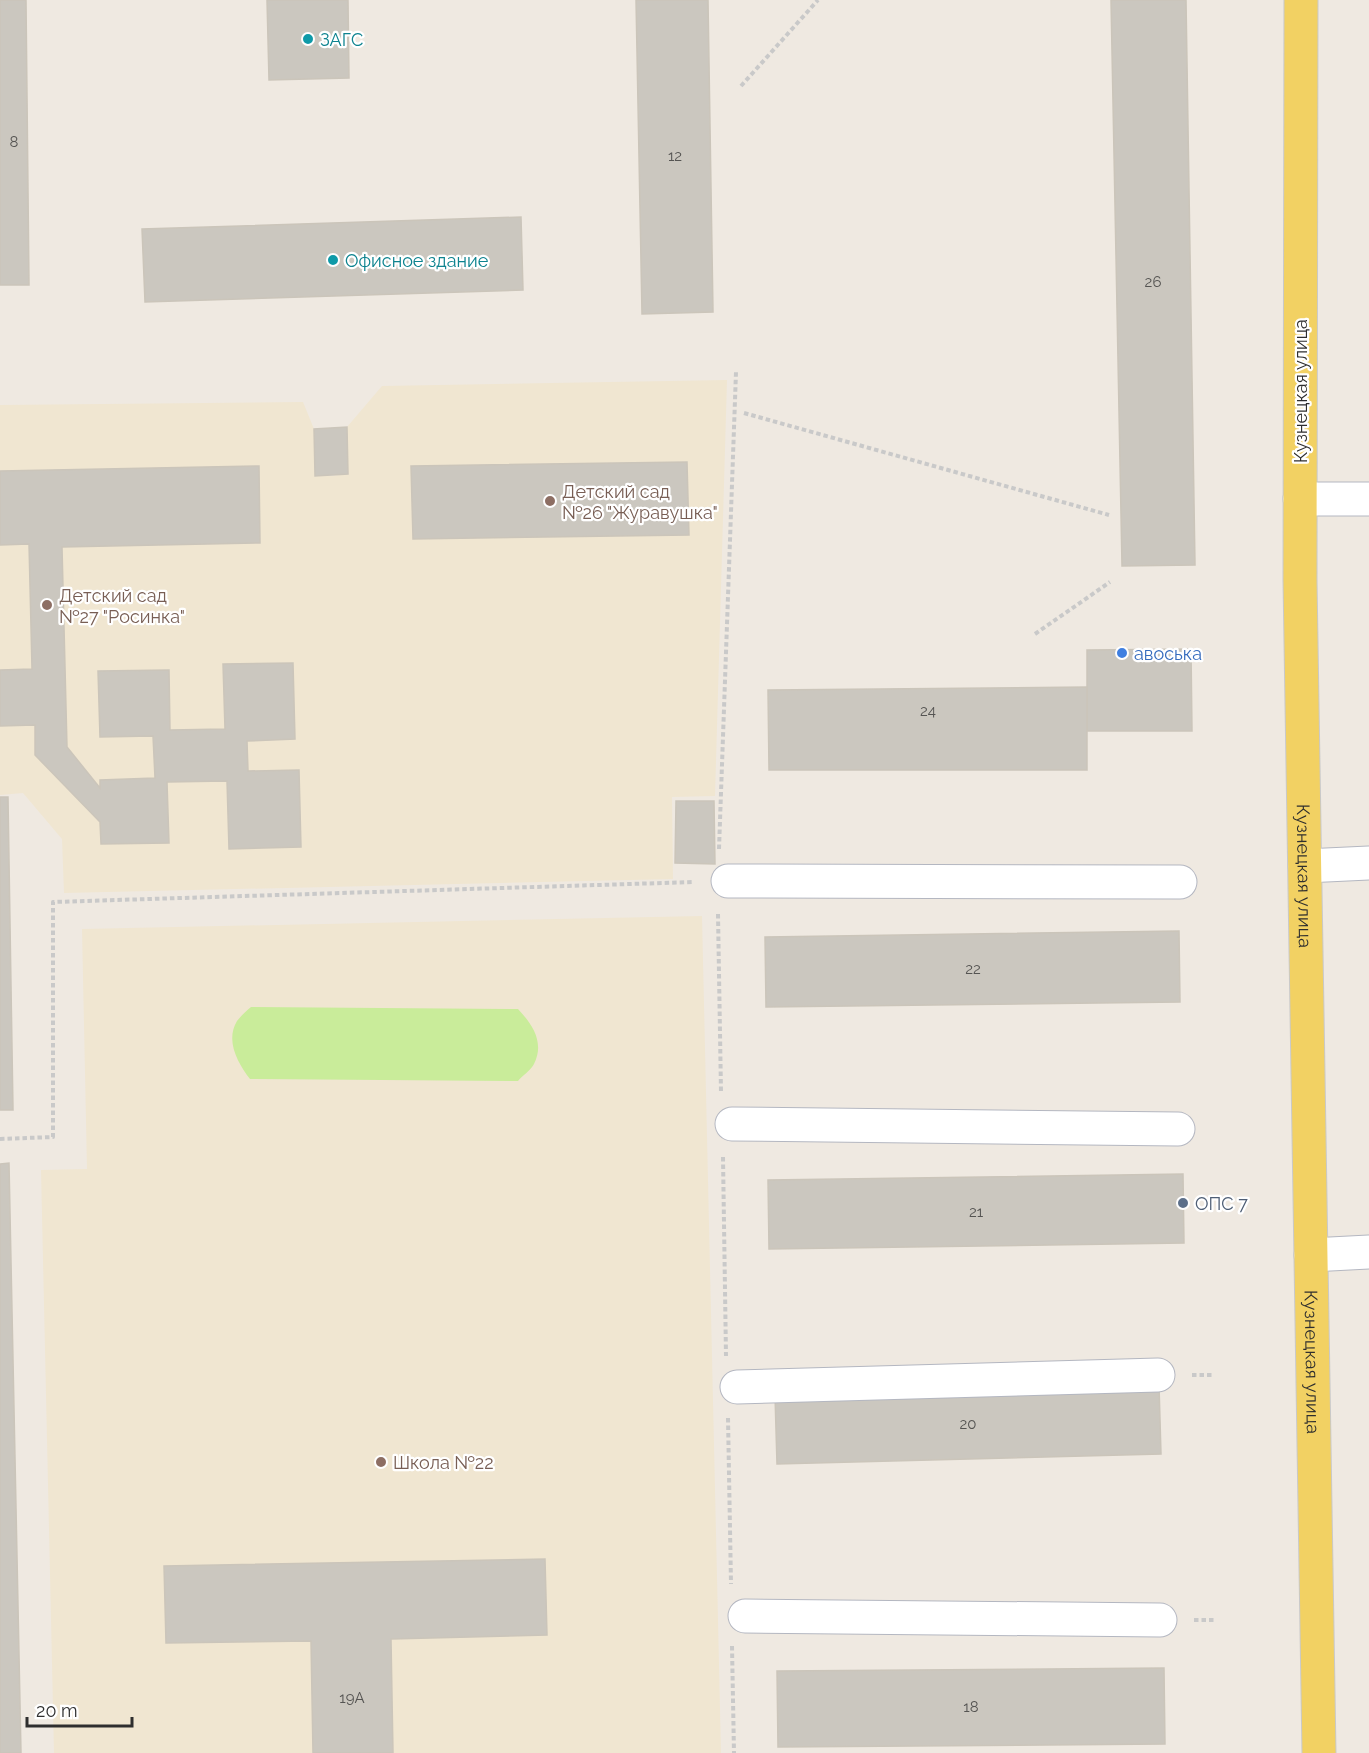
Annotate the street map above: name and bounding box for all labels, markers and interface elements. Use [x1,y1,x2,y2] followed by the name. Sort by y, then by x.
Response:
[320,29,363,50] place label: ЗАГС
[301,32,315,46] marker: ЗАГС
[10,133,19,151] house number: 8
[668,147,682,165] house number: 12
[345,250,489,271] place label: Офисное здание
[326,253,340,267] marker: Офисное здание
[1145,273,1161,291] house number: 26
[1290,319,1311,463] street label: Кузнецкая улица
[562,481,718,523] place label: Детский сад №26 "Журавушка"
[543,494,557,508] marker: Детский сад №26 "Журавушка"
[59,585,185,627] place label: Детский сад №27 "Росинка"
[40,598,54,612] marker: Детский сад №27 "Росинка"
[1134,643,1202,664] place label: авоська
[1115,646,1129,660] marker: авоська
[920,702,936,720] house number: 24
[1293,804,1316,948] street label: Кузнецкая улица
[965,960,981,978] house number: 22
[1195,1193,1248,1214] place label: ОПС 7
[1176,1196,1190,1210] marker: ОПС 7
[969,1203,984,1221] house number: 21
[1301,1290,1324,1434] street label: Кузнецкая улица
[960,1415,977,1433] house number: 20
[393,1452,494,1473] place label: Школа №22
[374,1455,388,1469] marker: Школа №22
[339,1689,365,1707] house number: 19А
[27,1690,132,1728] scale bar
[963,1698,979,1716] house number: 18
[36,1700,78,1721] text: 20 m

